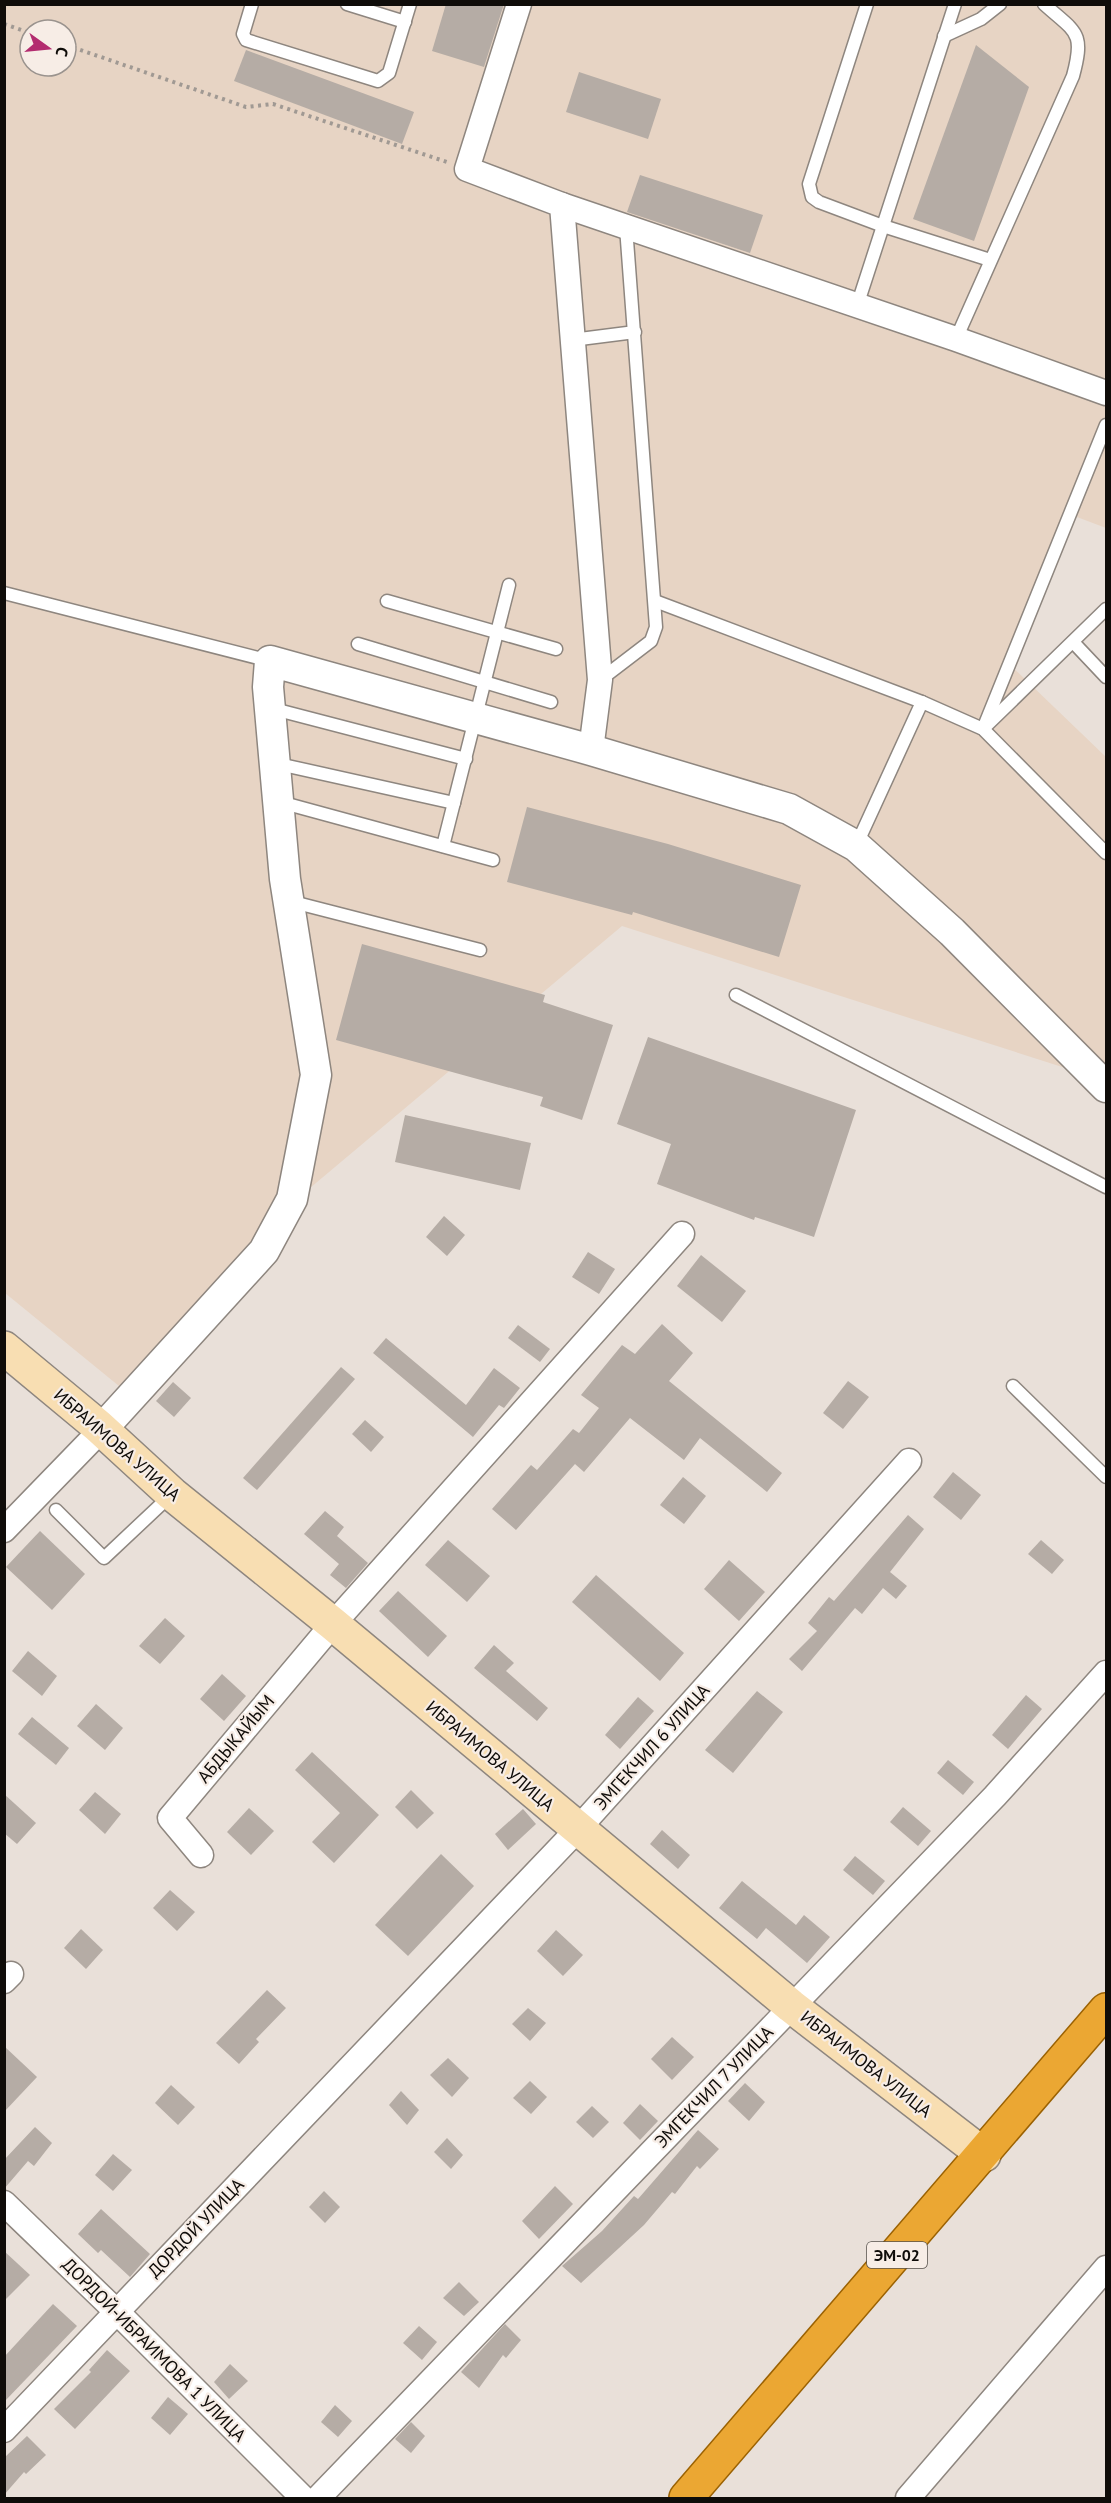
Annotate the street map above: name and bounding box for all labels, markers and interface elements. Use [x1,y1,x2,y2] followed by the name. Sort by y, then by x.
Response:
[18,18,78,78] north arrow
[52,45,73,59] text: С
[49,1383,186,1506] street label: ИБРАИМОВА УЛИЦА
[589,1678,715,1815] street label: ЭМГЕКЧИЛ 6 УЛИЦА
[192,1690,279,1788] street label: АБДЫКАЙЫМ
[421,1695,560,1816] street label: ИБРАИМОВА УЛИЦА
[796,2005,937,2122] street label: ИБРАИМОВА УЛИЦА
[649,2020,778,2153] street label: ЭМГЕКЧИЛ 7 УЛИЦА
[143,2173,249,2282] street label: ДОРДОЙ УЛИЦА
[867,2242,927,2268] road number: ЭМ-02
[58,2253,252,2447] street label: ДОРДОЙ-ИБРАИМОВА 1 УЛИЦА

